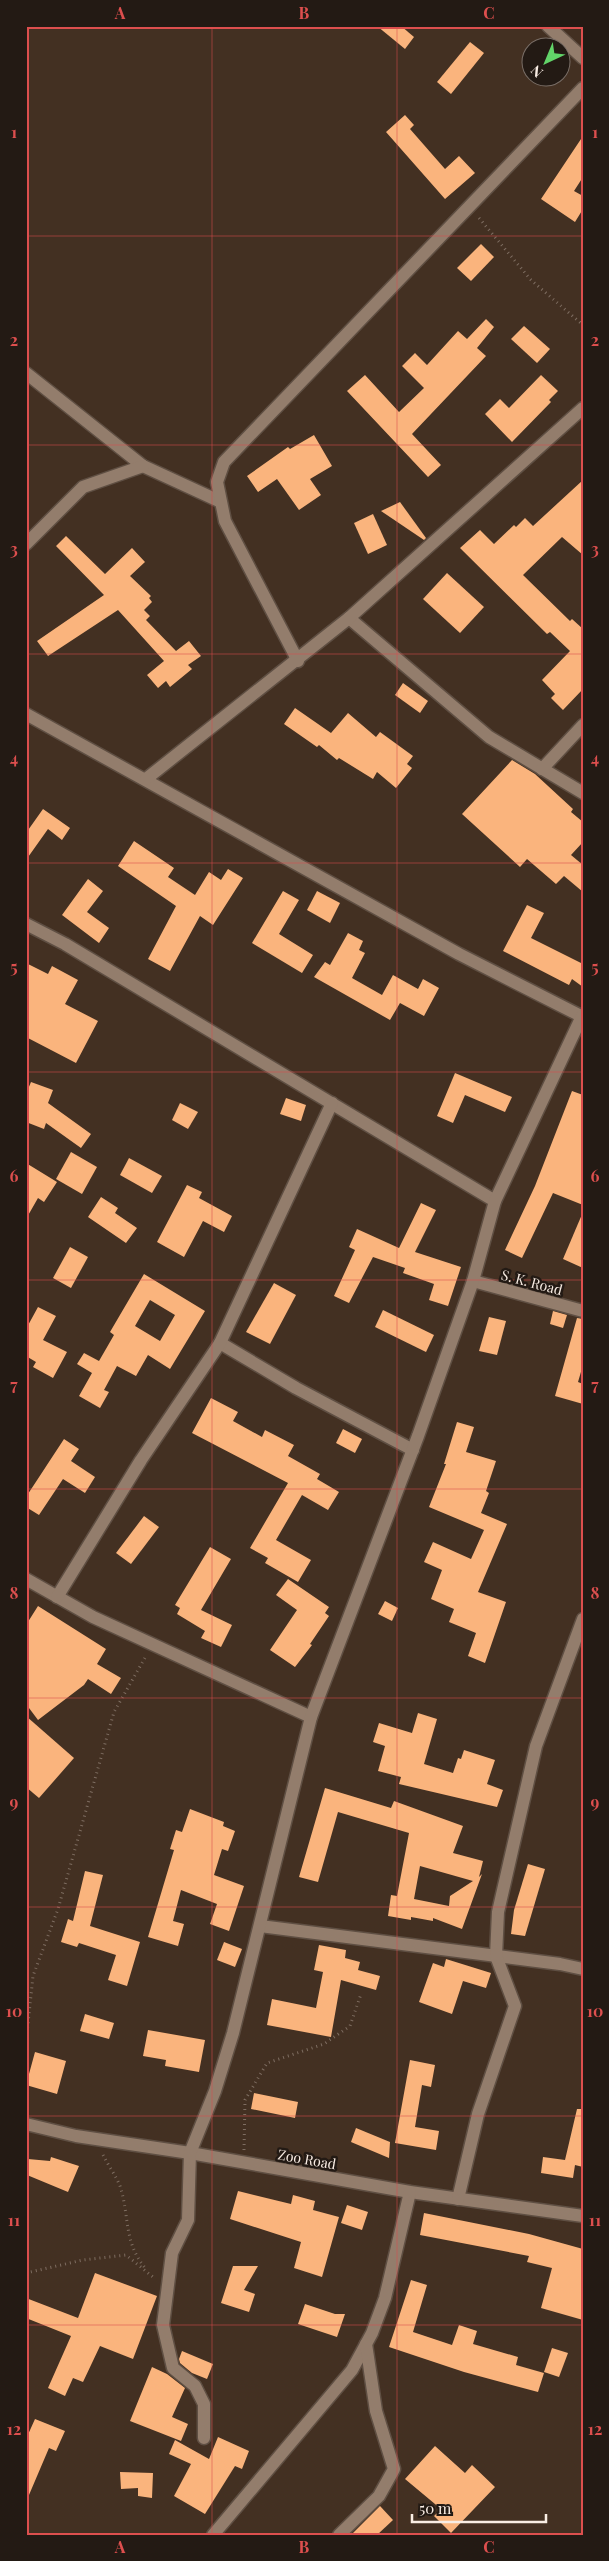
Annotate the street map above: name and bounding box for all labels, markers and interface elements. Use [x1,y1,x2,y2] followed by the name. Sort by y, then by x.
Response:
[114,2,126,23] text: A
[299,2,310,23] text: B
[483,2,495,23] text: C
[522,38,572,88] north arrow
[526,61,547,82] text: N
[11,121,17,142] text: 1
[592,121,598,142] text: 1
[10,329,18,350] text: 2
[591,329,599,350] text: 2
[10,538,18,559] text: 3
[591,538,599,559] text: 3
[10,747,18,768] text: 4
[591,747,599,768] text: 4
[10,956,18,977] text: 5
[591,956,599,977] text: 5
[10,1165,19,1186] text: 6
[591,1165,600,1186] text: 6
[499,1265,565,1299] street label: S. K. Road
[10,1374,18,1395] text: 7
[591,1374,599,1395] text: 7
[10,1582,19,1603] text: 8
[591,1582,600,1603] text: 8
[10,1791,19,1812] text: 9
[591,1791,600,1812] text: 9
[6,2000,22,2021] text: 10
[587,2000,603,2021] text: 10
[276,2145,338,2173] street label: Zoo Road
[8,2209,20,2230] text: 11
[589,2209,601,2230] text: 11
[7,2418,21,2439] text: 12
[588,2418,602,2439] text: 12
[412,2491,545,2523] scale bar
[419,2498,452,2518] text: 50 m
[114,2536,126,2557] text: A
[299,2536,310,2557] text: B
[483,2536,495,2557] text: C

